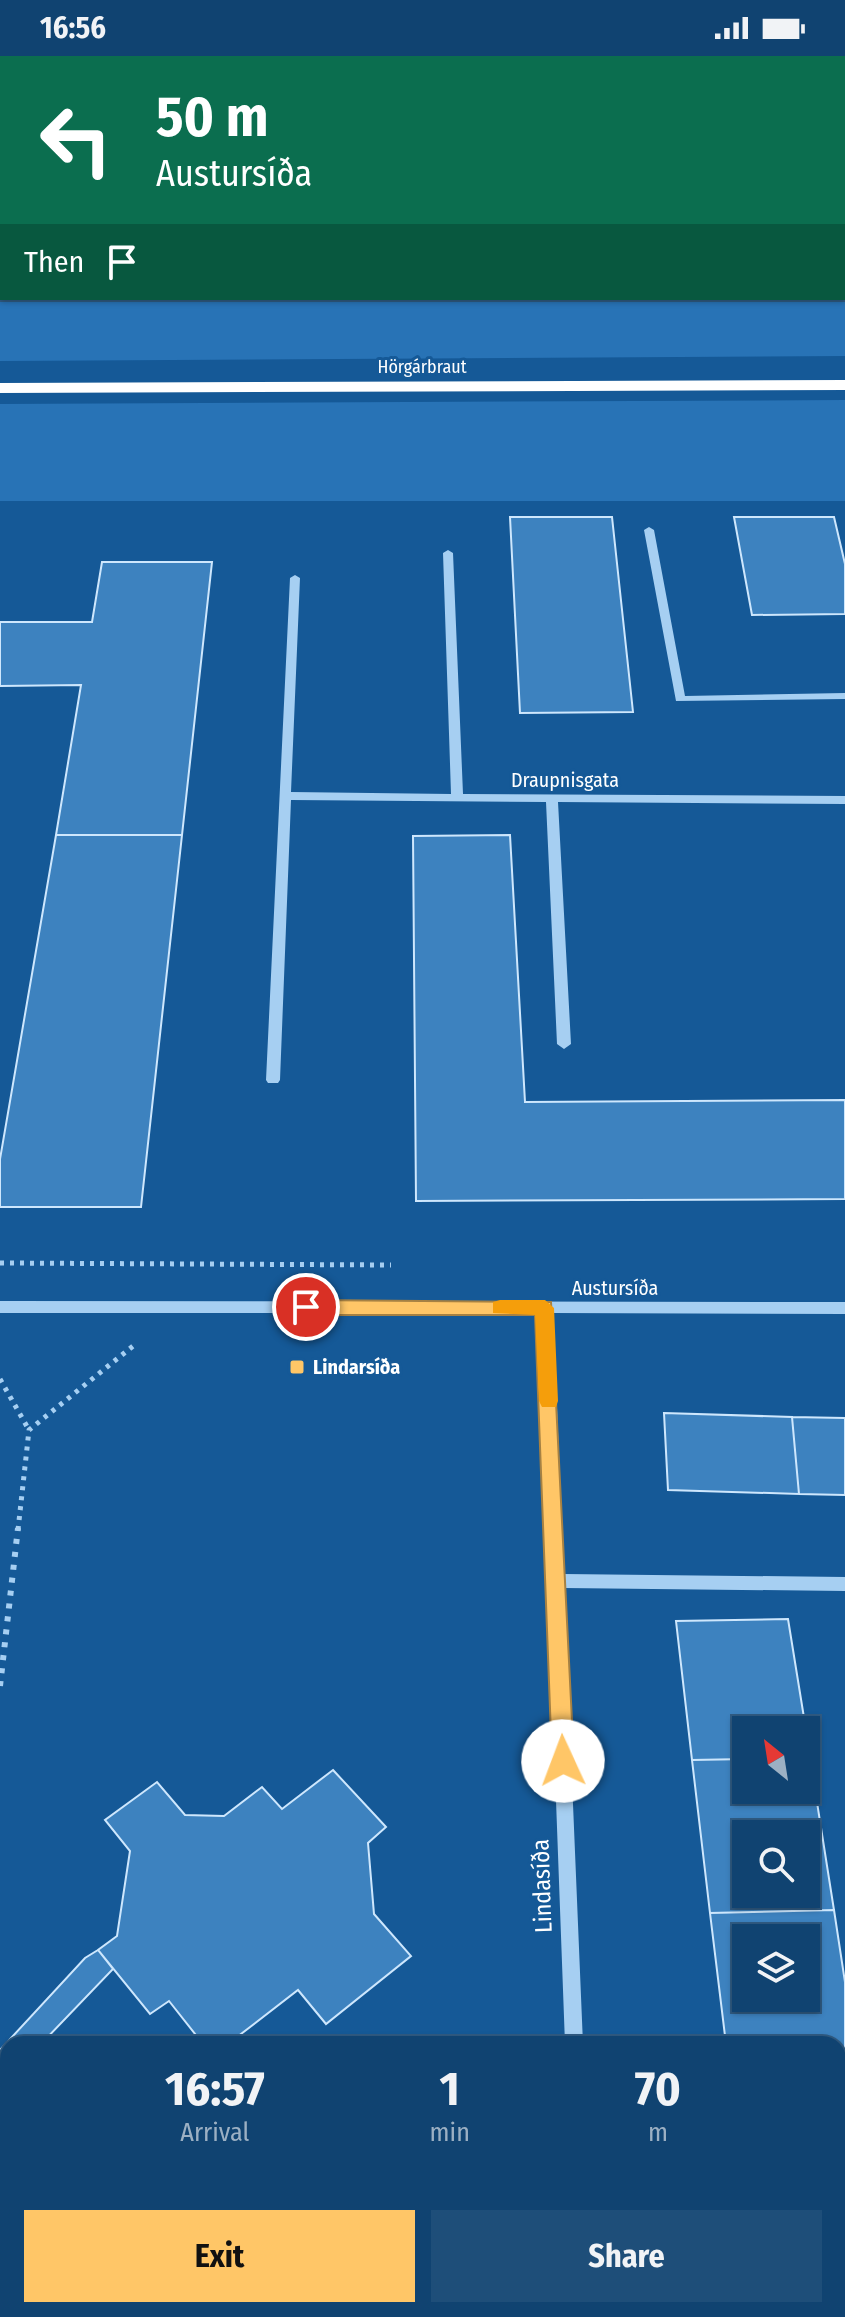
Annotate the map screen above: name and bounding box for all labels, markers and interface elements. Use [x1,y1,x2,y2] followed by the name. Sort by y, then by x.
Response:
[40,10,106,46] text: 16:56
[156,84,268,151] text: 50 m
[24,88,128,192] icon: left
[156,152,312,196] text: Austursíða
[100,240,144,284] icon: arrive
[24,244,84,280] text: Then
[377,356,467,378] street label: Hörgárbraut
[511,768,619,792] street label: Draupnisgata
[272,1273,340,1341] pin
[572,1276,658,1300] street label: Austursíða
[284,1285,328,1329] icon: arrive
[313,1355,400,1379] place label: Lindarsíða
[288,1358,306,1376] marker: Lindarsíða
[732,1716,820,1804] north arrow
[732,1716,820,2012] map controls
[521,1719,605,1803] position arrow
[732,1820,820,1908] button: search
[526,1839,558,1933] street label: Lindasíða
[732,1924,820,2012] button: layers
[165,2060,265,2118] text: 16:57
[440,2060,460,2118] text: 1
[635,2060,681,2118] text: 70
[180,2117,249,2148] text: Arrival
[430,2117,470,2148] text: min
[648,2117,668,2148] text: m
[24,2210,415,2302] button: Exit
[431,2210,822,2302] button: Share

